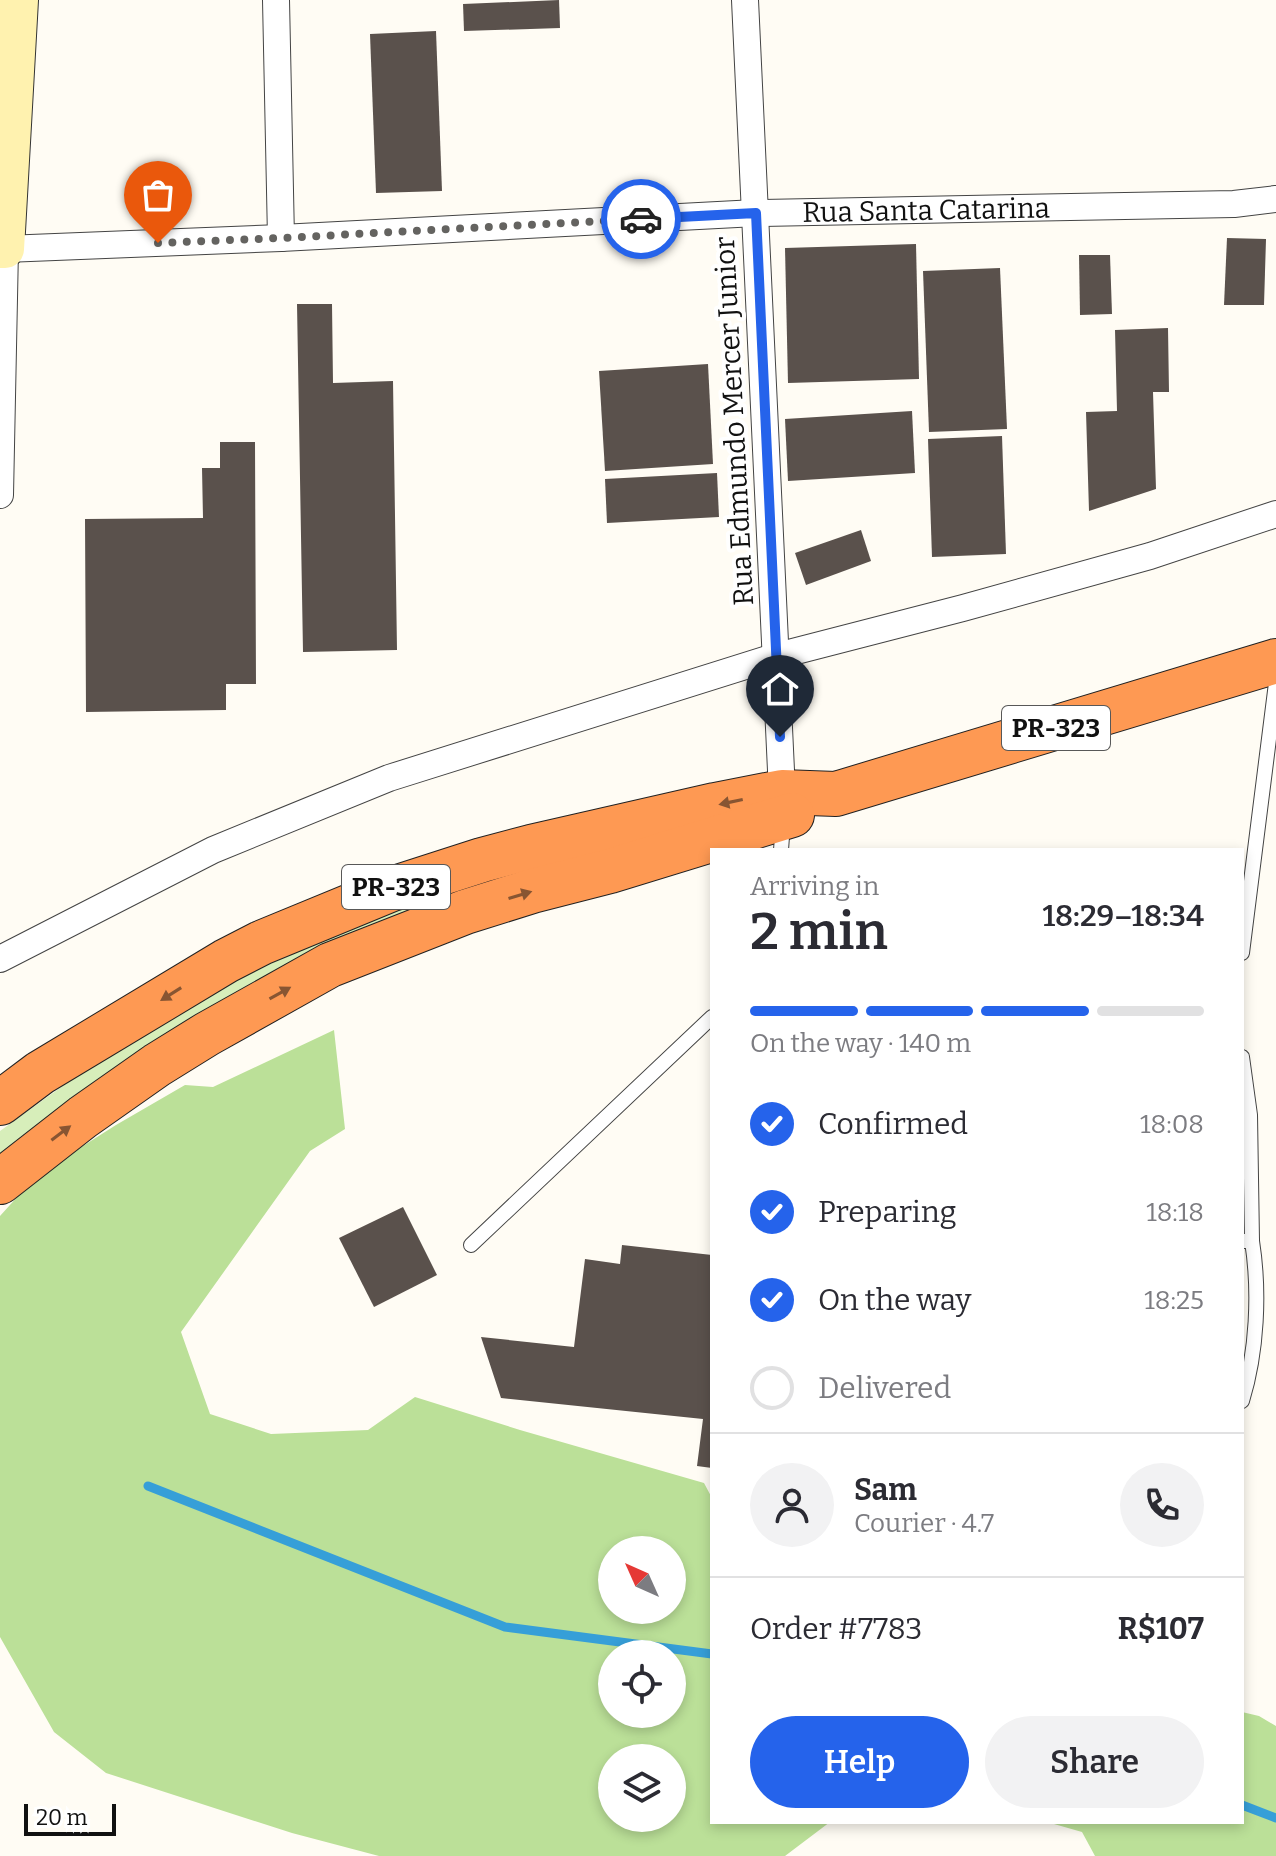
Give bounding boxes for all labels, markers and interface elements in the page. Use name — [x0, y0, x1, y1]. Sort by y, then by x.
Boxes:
pin — [124, 161, 192, 243]
icon: bag — [136, 173, 180, 217]
courier — [601, 179, 681, 259]
street label: Rua Santa Catarina — [802, 191, 1050, 229]
icon: car — [619, 197, 663, 241]
street label: Rua Edmundo Mercer Junior — [708, 236, 760, 606]
pin — [746, 655, 814, 737]
icon: home — [758, 667, 802, 711]
road number: PR-323 — [1002, 706, 1110, 750]
one-way arrow — [719, 796, 744, 809]
road number: PR-323 — [342, 865, 450, 909]
text: Arriving in — [750, 871, 879, 902]
one-way arrow — [508, 888, 532, 901]
text: 18:29–18:34 — [1042, 898, 1204, 934]
text: 2 min — [750, 900, 888, 963]
one-way arrow — [160, 986, 182, 1000]
one-way arrow — [269, 986, 291, 1000]
text: On the way · 140 m — [750, 1028, 971, 1059]
icon: check — [750, 1102, 794, 1146]
text: Confirmed — [818, 1106, 968, 1142]
text: 18:08 — [1140, 1109, 1204, 1140]
one-way arrow — [51, 1126, 71, 1142]
icon: check — [750, 1190, 794, 1234]
text: Preparing — [818, 1194, 956, 1230]
text: 18:18 — [1146, 1197, 1204, 1228]
icon: check — [750, 1278, 794, 1322]
text: On the way — [818, 1282, 971, 1318]
text: 18:25 — [1144, 1285, 1204, 1316]
text: Delivered — [818, 1370, 951, 1406]
button: person — [750, 1463, 834, 1547]
button: phone — [1120, 1463, 1204, 1547]
text: Sam — [854, 1472, 917, 1508]
text: Courier · 4.7 — [854, 1508, 994, 1539]
north arrow — [598, 1536, 686, 1624]
map controls — [598, 1536, 686, 1832]
text: Order #7783 — [750, 1611, 922, 1647]
text: R$107 — [1118, 1611, 1204, 1647]
button: locate — [598, 1640, 686, 1728]
button: Help — [750, 1716, 969, 1808]
button: Share — [985, 1716, 1204, 1808]
button: layers — [598, 1744, 686, 1832]
scale bar — [24, 1800, 116, 1836]
text: 20 m — [36, 1804, 87, 1831]

